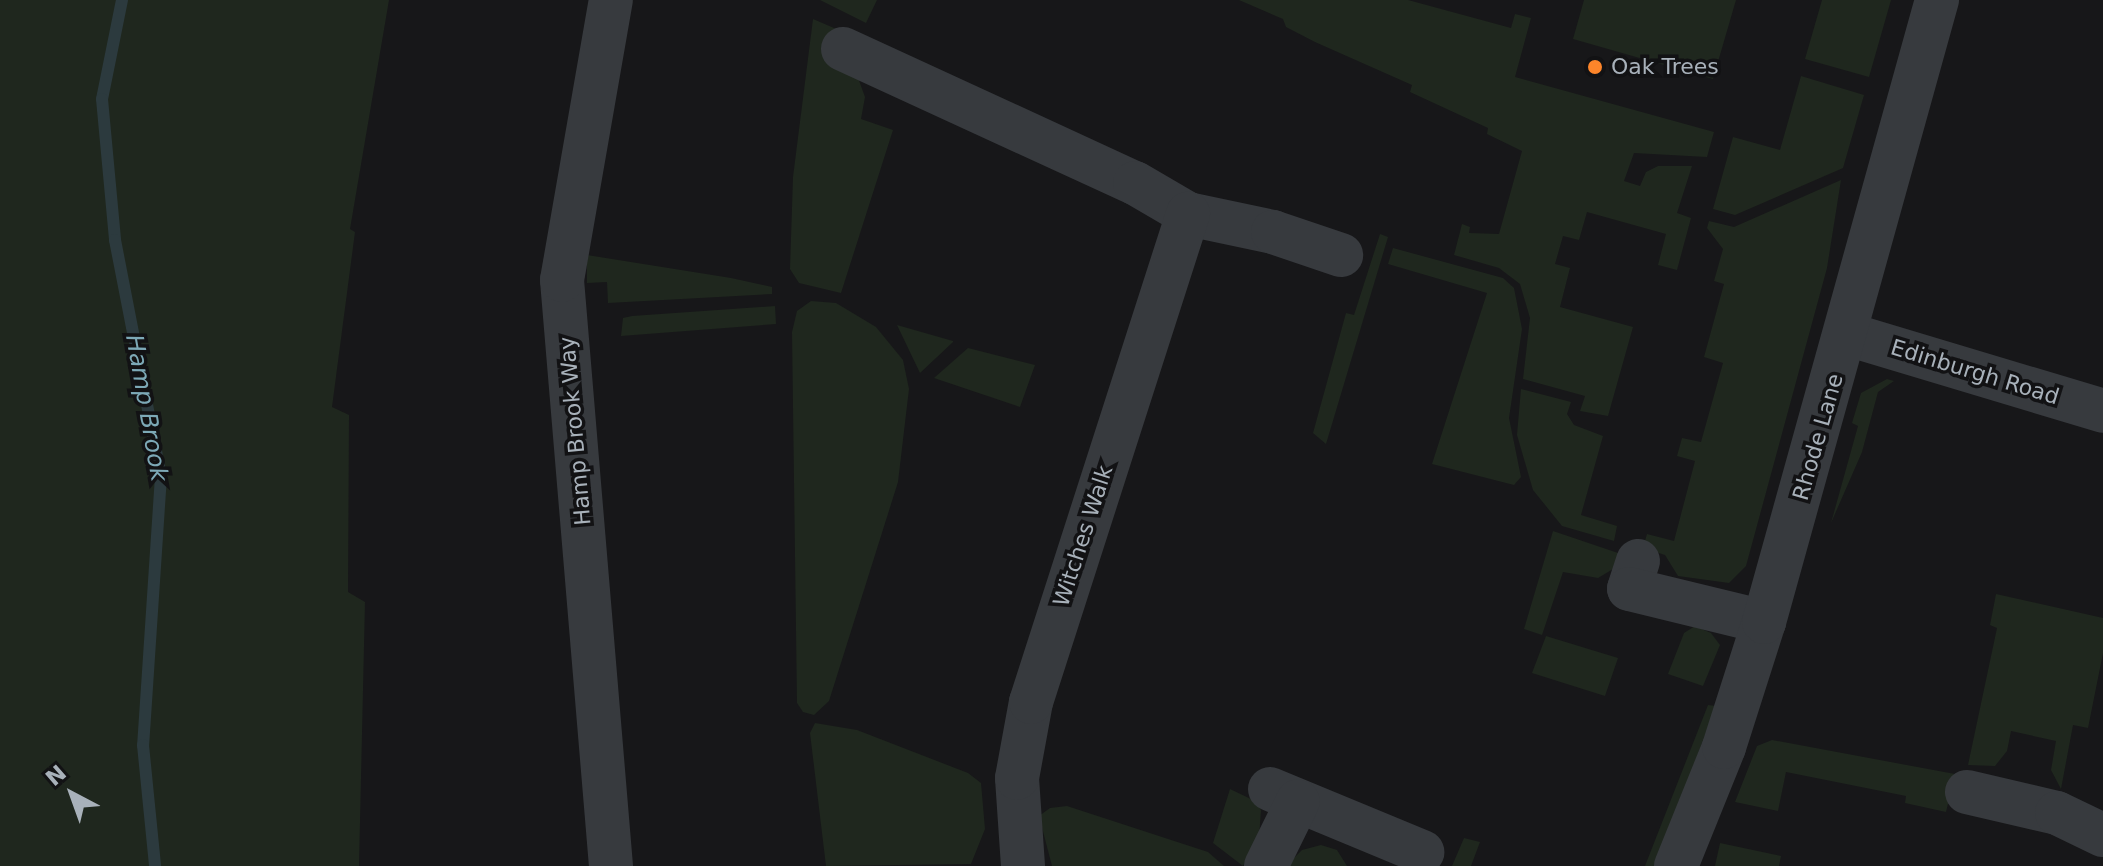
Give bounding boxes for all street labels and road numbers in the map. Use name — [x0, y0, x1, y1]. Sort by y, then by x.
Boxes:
street label: Edinburgh Road — [1888, 334, 2062, 410]
street label: Hamp Brook Way — [554, 335, 596, 527]
street label: Rhode Lane — [1787, 371, 1849, 503]
street label: Witches Walk — [1048, 462, 1118, 610]

